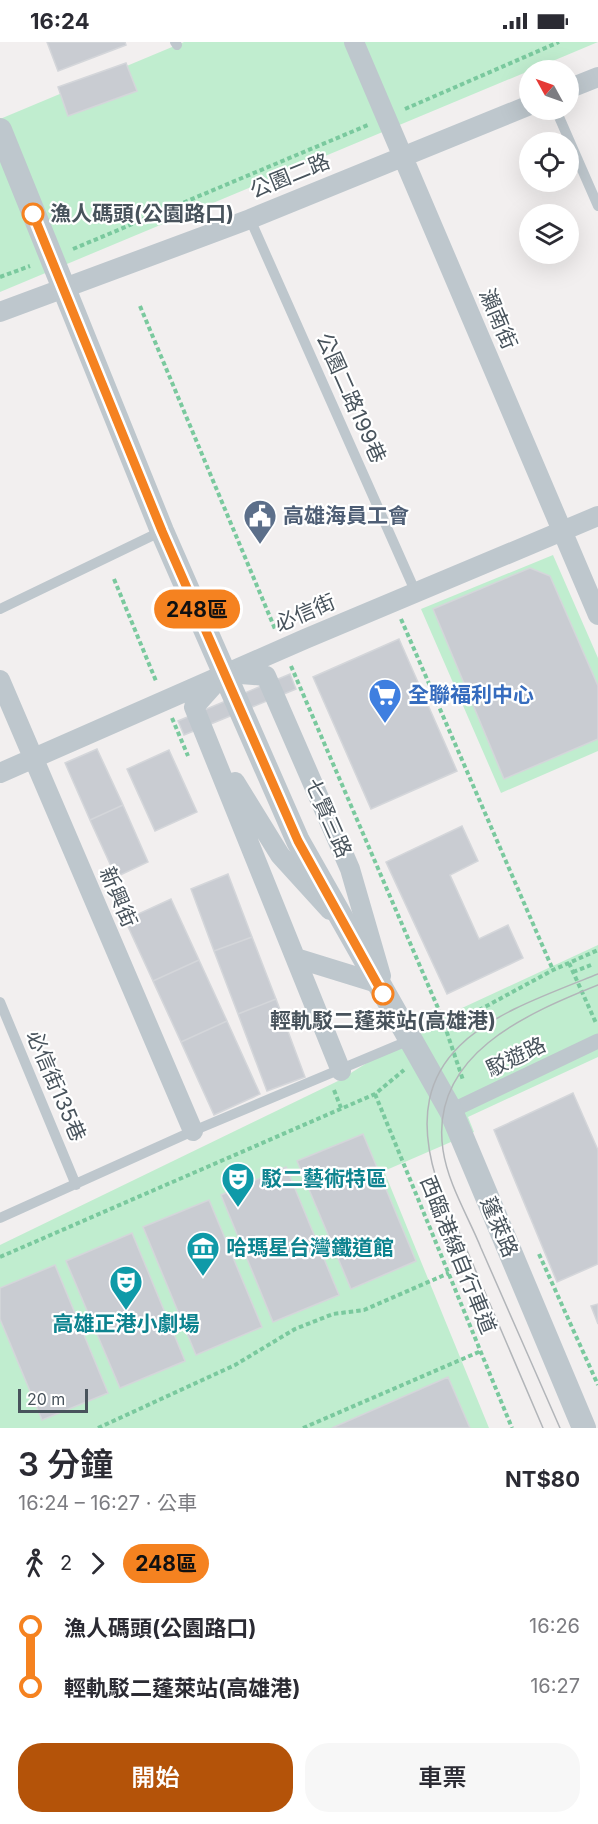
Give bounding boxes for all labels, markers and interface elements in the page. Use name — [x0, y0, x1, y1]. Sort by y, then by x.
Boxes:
text: 16:24 — [30, 8, 90, 34]
north arrow — [519, 60, 579, 120]
map controls — [519, 60, 579, 264]
button: locate — [519, 132, 579, 192]
street label: 公園二路 — [246, 148, 333, 203]
place label: 漁人碼頭(公園路口) — [50, 201, 234, 226]
marker: 漁人碼頭(公園路口) — [22, 203, 44, 225]
button: layers — [519, 204, 579, 264]
street label: 瀨南街 — [475, 285, 522, 353]
street label: 公園二路199巷 — [312, 329, 391, 467]
public building icon: 高雄海員工會 — [242, 498, 278, 545]
place label: 高雄海員工會 — [283, 503, 409, 528]
street label: 必信街 — [271, 589, 339, 636]
line badge: 248區 — [155, 590, 239, 628]
text: 248區 — [166, 597, 228, 622]
supermarket icon: 全聯福利中心 — [367, 677, 403, 724]
place label: 全聯福利中心 — [408, 682, 534, 707]
street label: 七賢三路 — [300, 774, 357, 861]
street label: 新興街 — [95, 863, 142, 931]
marker: 輕軌駁二蓬萊站(高雄港) — [372, 983, 394, 1005]
place label: 輕軌駁二蓬萊站(高雄港) — [270, 1008, 496, 1033]
street label: 必信街135巷 — [22, 1026, 91, 1145]
street label: 駁遊路 — [482, 1032, 550, 1082]
theatre icon: 駁二藝術特區 — [220, 1161, 256, 1208]
place label: 駁二藝術特區 — [261, 1166, 387, 1191]
street label: 西臨港線自行車道 — [415, 1172, 502, 1337]
street label: 蓬萊路 — [476, 1193, 523, 1261]
museum icon: 哈瑪星台灣鐵道館 — [185, 1230, 221, 1277]
place label: 哈瑪星台灣鐵道館 — [226, 1235, 394, 1260]
theatre icon: 高雄正港小劇場 — [108, 1264, 144, 1311]
place label: 高雄正港小劇場 — [53, 1311, 200, 1336]
scale bar — [18, 1386, 88, 1414]
text: 20 m — [27, 1389, 65, 1409]
text: 3 分鐘 — [18, 1444, 113, 1484]
text: NT$80 — [505, 1466, 580, 1492]
text: 16:24 – 16:27 · 公車 — [18, 1491, 197, 1515]
icon: walk — [18, 1547, 51, 1580]
icon: forward — [81, 1547, 114, 1580]
text: 2 — [60, 1551, 72, 1575]
text: 248區 — [135, 1551, 197, 1576]
text: 16:26 — [529, 1614, 580, 1638]
text: 漁人碼頭(公園路口) — [64, 1615, 257, 1641]
text: 16:27 — [530, 1674, 580, 1698]
text: 輕軌駁二蓬萊站(高雄港) — [64, 1675, 301, 1701]
button: 開始 — [18, 1743, 293, 1812]
button: 車票 — [305, 1743, 580, 1812]

